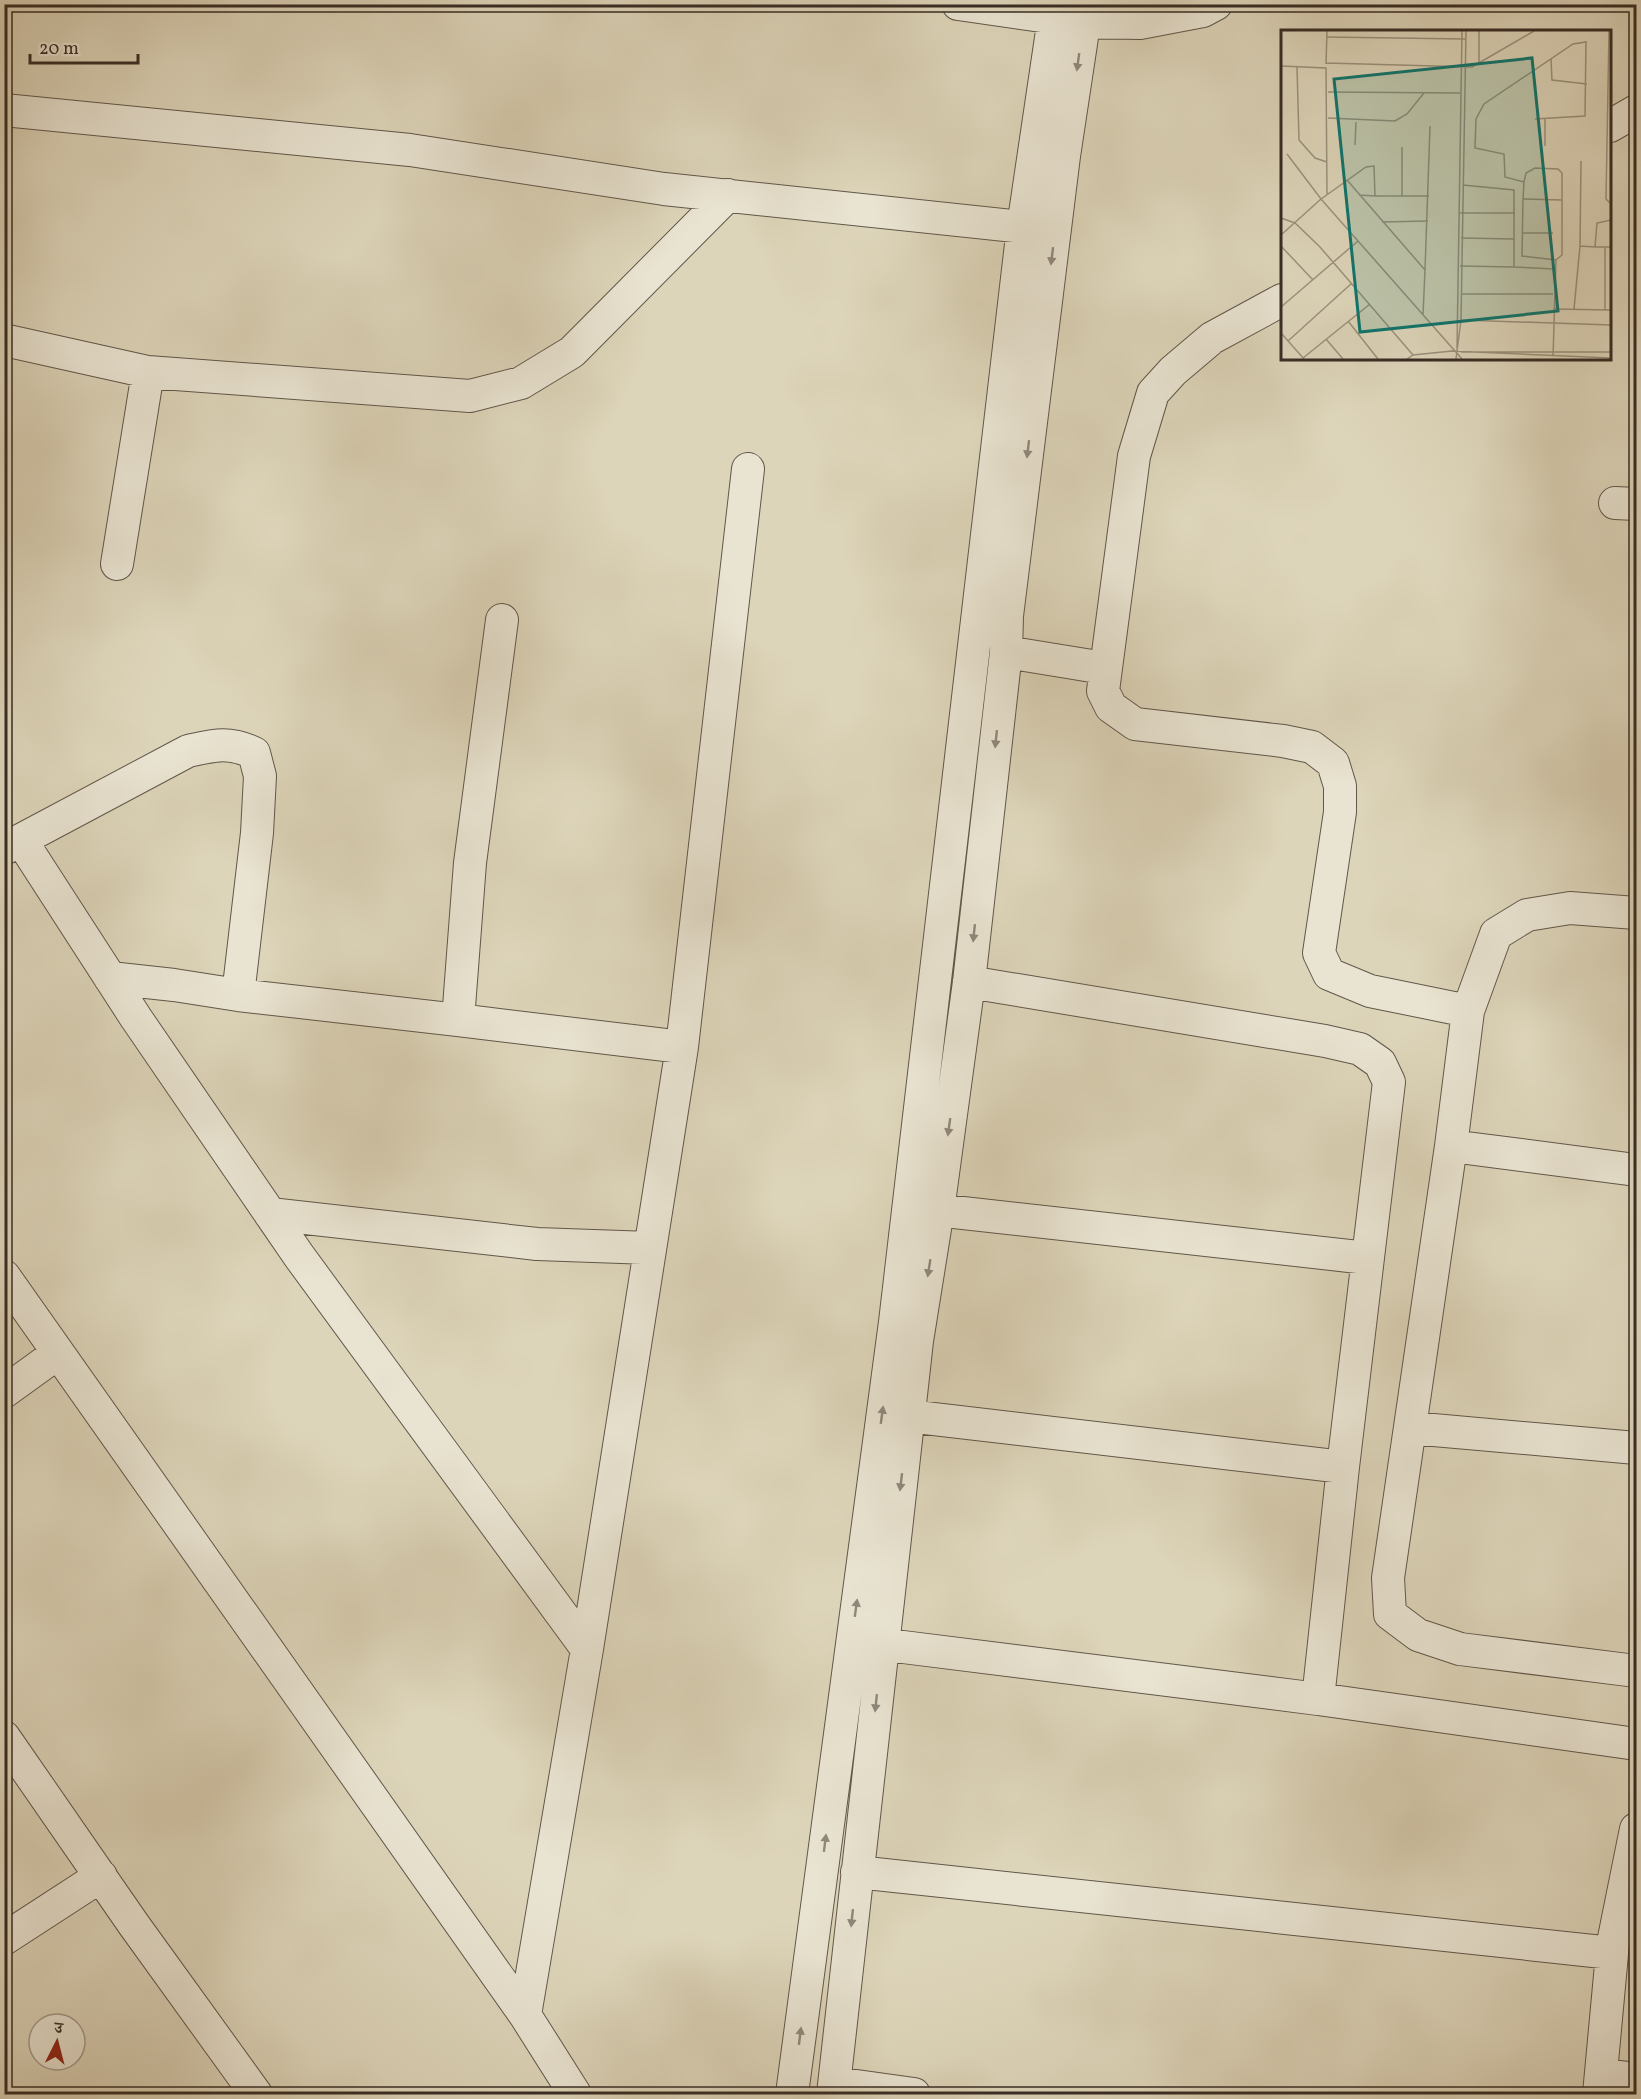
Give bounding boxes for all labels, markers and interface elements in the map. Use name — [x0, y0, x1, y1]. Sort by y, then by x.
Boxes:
scale bar — [30, 27, 138, 65]
inset map — [1281, 30, 1611, 360]
text: 20 m — [39, 37, 79, 62]
one-way arrow — [1074, 53, 1083, 72]
one-way arrow — [1047, 246, 1057, 265]
one-way arrow — [1023, 440, 1033, 459]
one-way arrow — [991, 730, 1000, 749]
one-way arrow — [969, 924, 979, 943]
one-way arrow — [945, 1117, 954, 1136]
one-way arrow — [924, 1259, 933, 1278]
one-way arrow — [878, 1405, 887, 1424]
one-way arrow — [896, 1473, 906, 1492]
one-way arrow — [851, 1599, 860, 1618]
one-way arrow — [871, 1694, 881, 1713]
one-way arrow — [820, 1834, 829, 1853]
one-way arrow — [848, 1909, 857, 1928]
north arrow — [27, 2012, 87, 2072]
text: उ — [52, 2018, 65, 2041]
one-way arrow — [795, 2027, 804, 2046]

